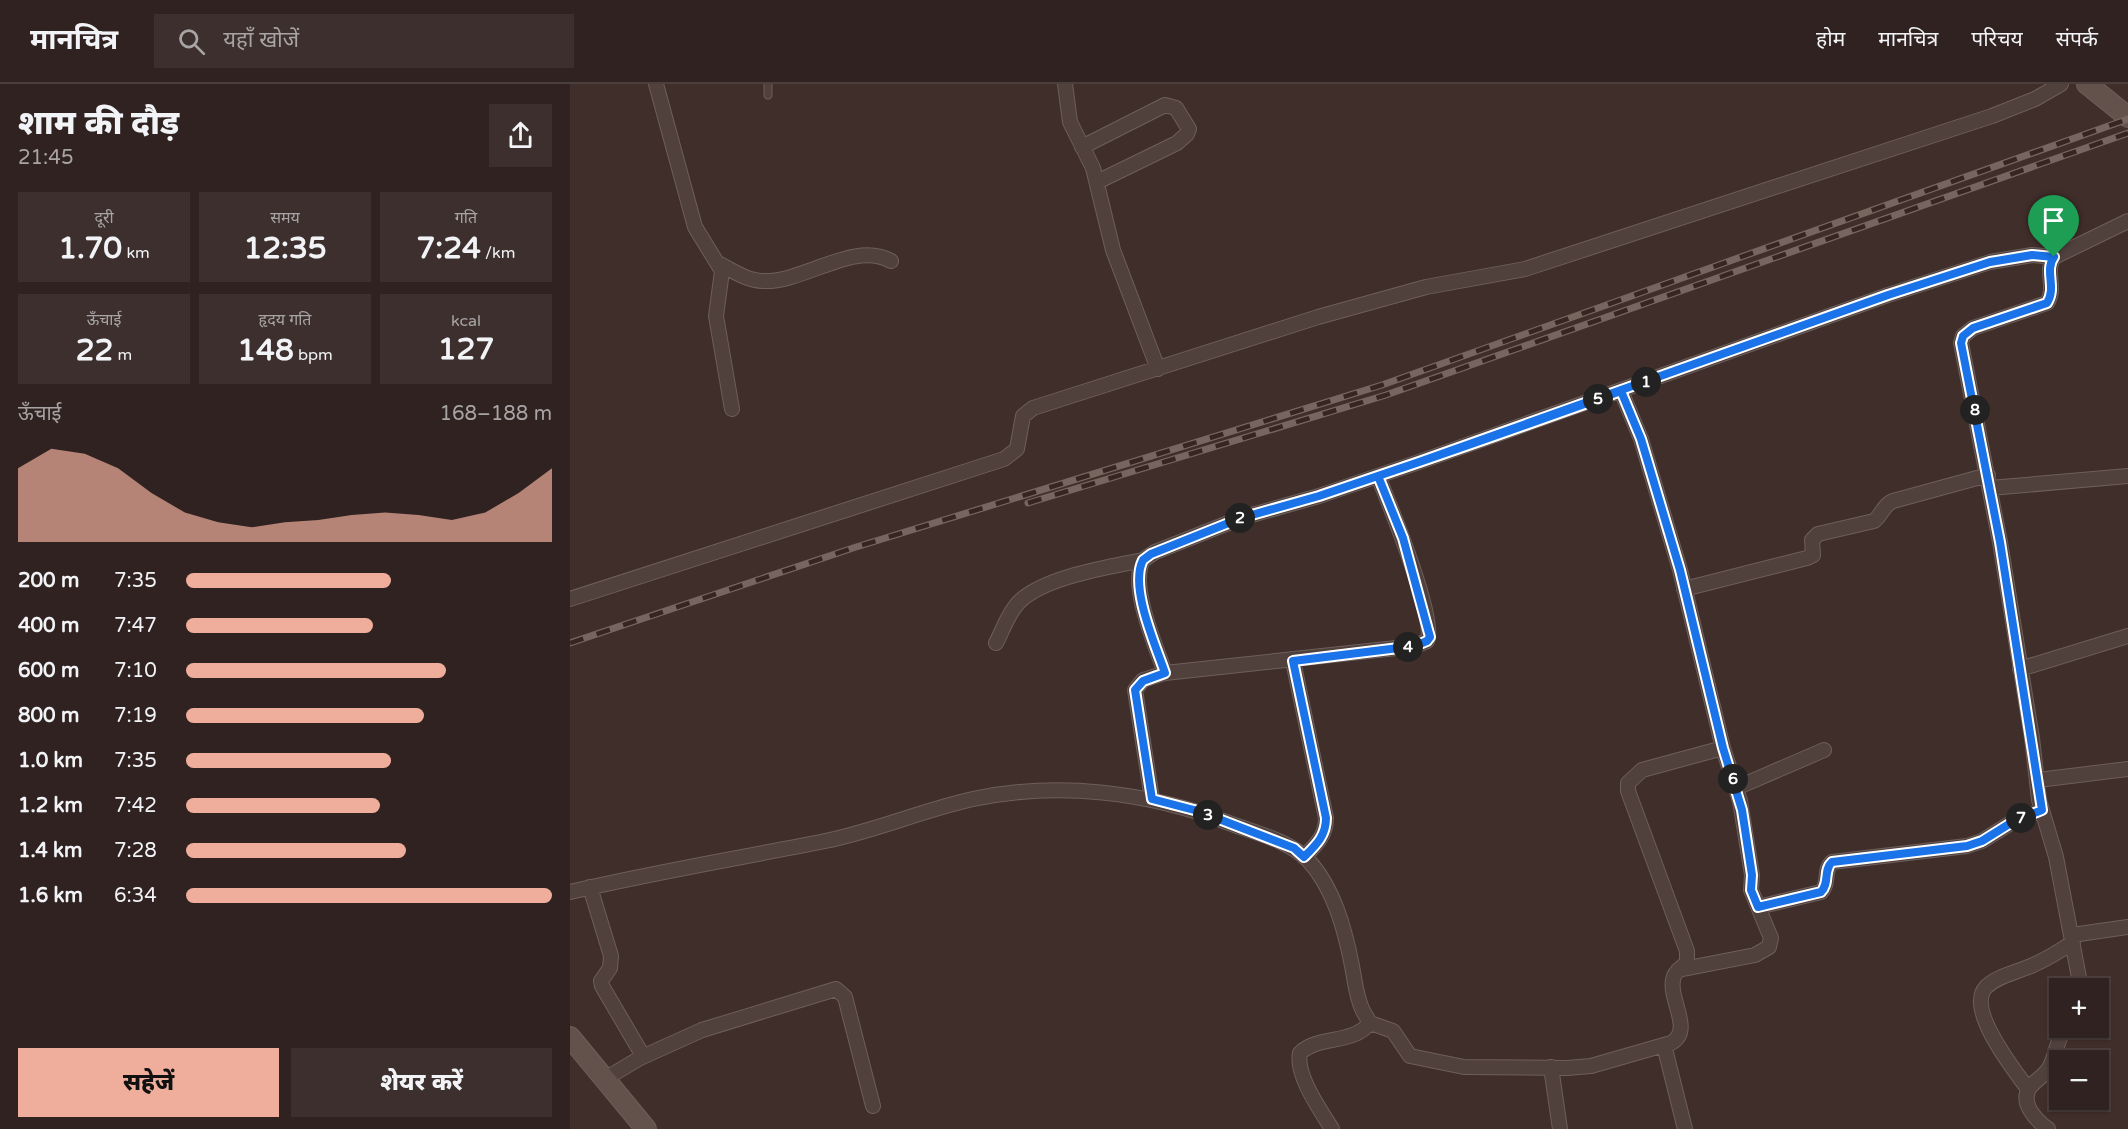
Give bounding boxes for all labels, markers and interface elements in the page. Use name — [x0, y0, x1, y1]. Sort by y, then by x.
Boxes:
search box — [154, 14, 574, 68]
text: मानचित्र — [30, 23, 118, 57]
icon: search — [175, 25, 208, 58]
text: यहाँ खोजें — [223, 27, 299, 53]
text: होम — [1816, 27, 1845, 52]
text: मानचित्र — [1878, 27, 1938, 52]
text: परिचय — [1971, 27, 2023, 52]
text: संपर्क — [2056, 27, 2098, 52]
text: शाम की दौड़ — [18, 104, 179, 143]
button: share — [489, 104, 552, 167]
text: 21:45 — [18, 146, 73, 170]
pin — [2028, 195, 2079, 257]
icon: arrive — [2037, 204, 2070, 237]
text: दूरी — [94, 208, 114, 228]
text: समय — [270, 208, 300, 228]
text: गति — [455, 208, 477, 228]
text: 1.70 — [58, 230, 122, 267]
text: 12:35 — [243, 230, 327, 267]
text: 7:24 — [417, 230, 481, 267]
text: km — [122, 243, 150, 263]
text: /km — [481, 243, 515, 263]
text: ऊँचाई — [87, 310, 121, 330]
text: हृदय गति — [258, 310, 312, 330]
text: kcal — [451, 311, 481, 331]
text: 127 — [438, 331, 494, 368]
text: 22 — [76, 332, 113, 369]
text: 148 — [237, 332, 294, 369]
text: m — [113, 345, 132, 365]
text: bpm — [294, 345, 333, 365]
pin: 1 — [1631, 367, 1661, 397]
text: 1 — [1641, 372, 1651, 392]
pin: 5 — [1583, 384, 1613, 414]
text: 5 — [1593, 389, 1603, 409]
pin: 8 — [1960, 395, 1990, 425]
text: 8 — [1970, 400, 1980, 420]
text: ऊँचाई — [18, 402, 61, 426]
text: 168–188 m — [439, 402, 552, 426]
pin: 2 — [1225, 503, 1255, 533]
text: 2 — [1235, 508, 1245, 528]
text: 200 m — [18, 569, 79, 593]
text: 7:35 — [114, 569, 157, 593]
text: 400 m — [18, 614, 79, 638]
text: 7:47 — [114, 614, 157, 638]
pin: 4 — [1393, 632, 1423, 662]
text: 4 — [1403, 637, 1413, 657]
text: 600 m — [18, 659, 79, 683]
text: 7:10 — [114, 659, 157, 683]
text: 800 m — [18, 704, 79, 728]
text: 7:19 — [114, 704, 157, 728]
text: 1.0 km — [18, 749, 83, 773]
text: 7:35 — [114, 749, 157, 773]
pin: 6 — [1718, 764, 1748, 794]
text: 6 — [1728, 769, 1738, 789]
text: 1.2 km — [18, 794, 83, 818]
text: 7:42 — [114, 794, 157, 818]
pin: 3 — [1193, 800, 1223, 830]
pin: 7 — [2006, 803, 2036, 833]
text: 3 — [1203, 805, 1213, 825]
text: 7 — [2016, 808, 2026, 828]
text: 1.4 km — [18, 839, 82, 863]
text: 7:28 — [114, 839, 157, 863]
text: 1.6 km — [18, 884, 83, 908]
text: 6:34 — [114, 884, 157, 908]
map controls — [2049, 978, 2109, 1110]
button: + — [2049, 978, 2109, 1038]
button: सहेजें — [18, 1048, 279, 1117]
button: शेयर करें — [291, 1048, 552, 1117]
button: − — [2049, 1050, 2109, 1110]

